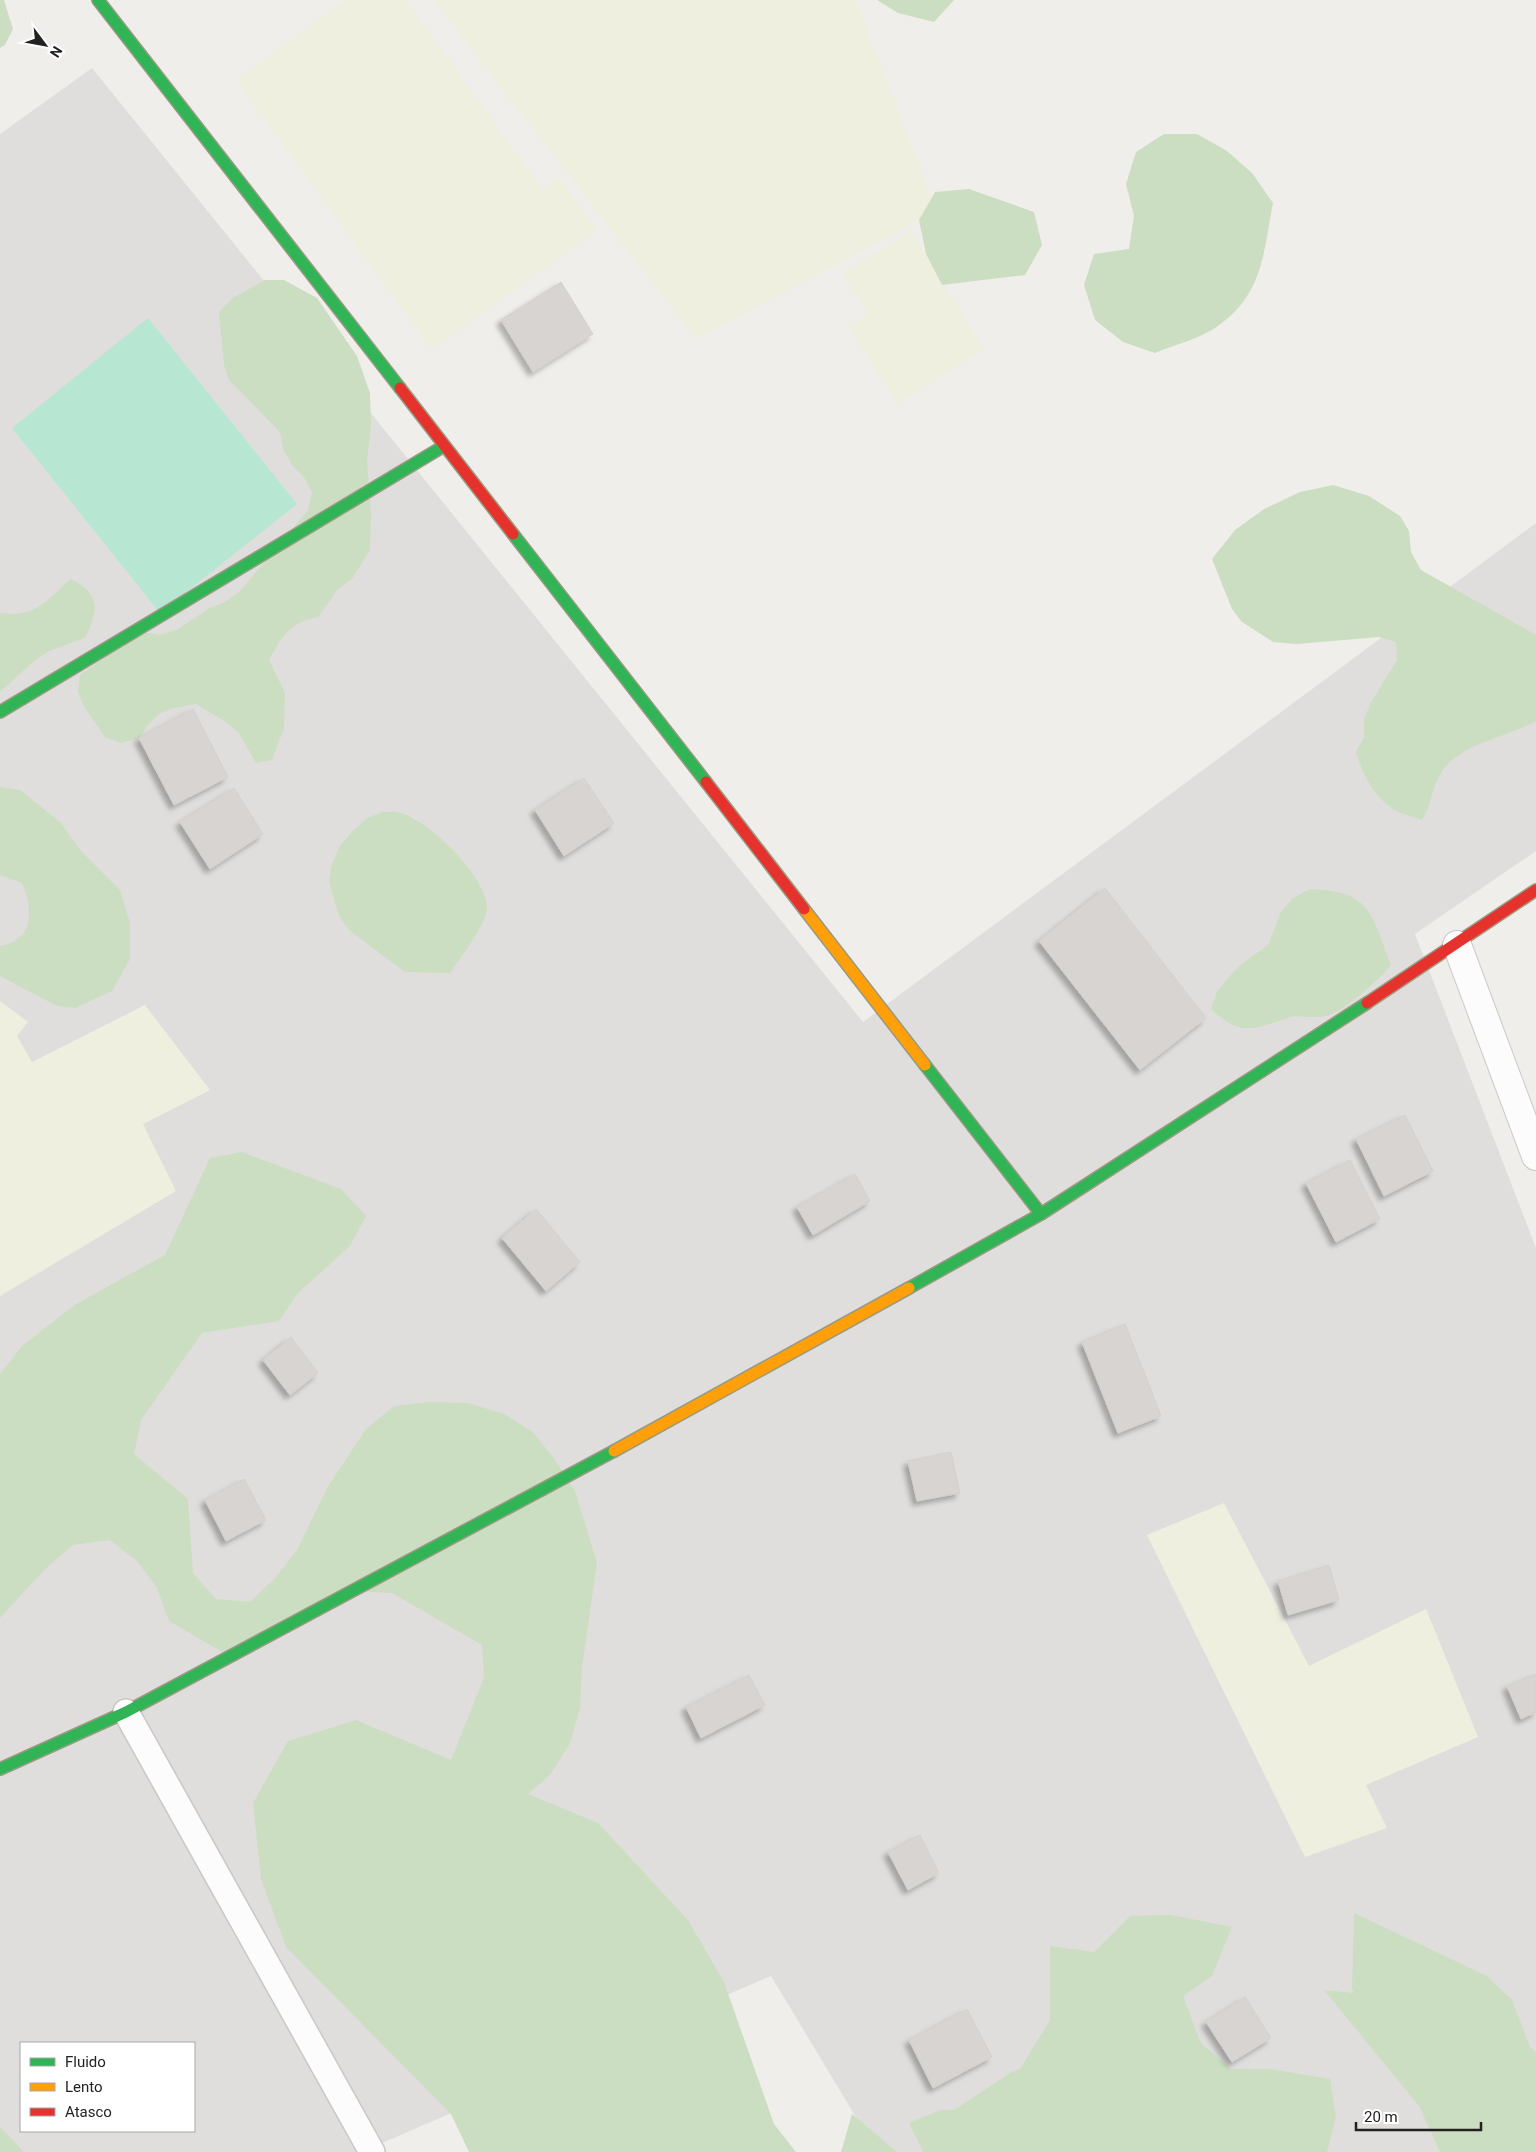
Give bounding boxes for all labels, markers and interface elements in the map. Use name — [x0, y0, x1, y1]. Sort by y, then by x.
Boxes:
north arrow — [20, 20, 70, 70]
text: N — [47, 43, 65, 60]
legend — [20, 2042, 195, 2132]
text: Fluido — [65, 2053, 106, 2071]
text: Lento — [65, 2078, 103, 2096]
scale bar — [1356, 2100, 1481, 2132]
text: Atasco — [65, 2103, 112, 2121]
text: 20 m — [1364, 2108, 1398, 2126]

